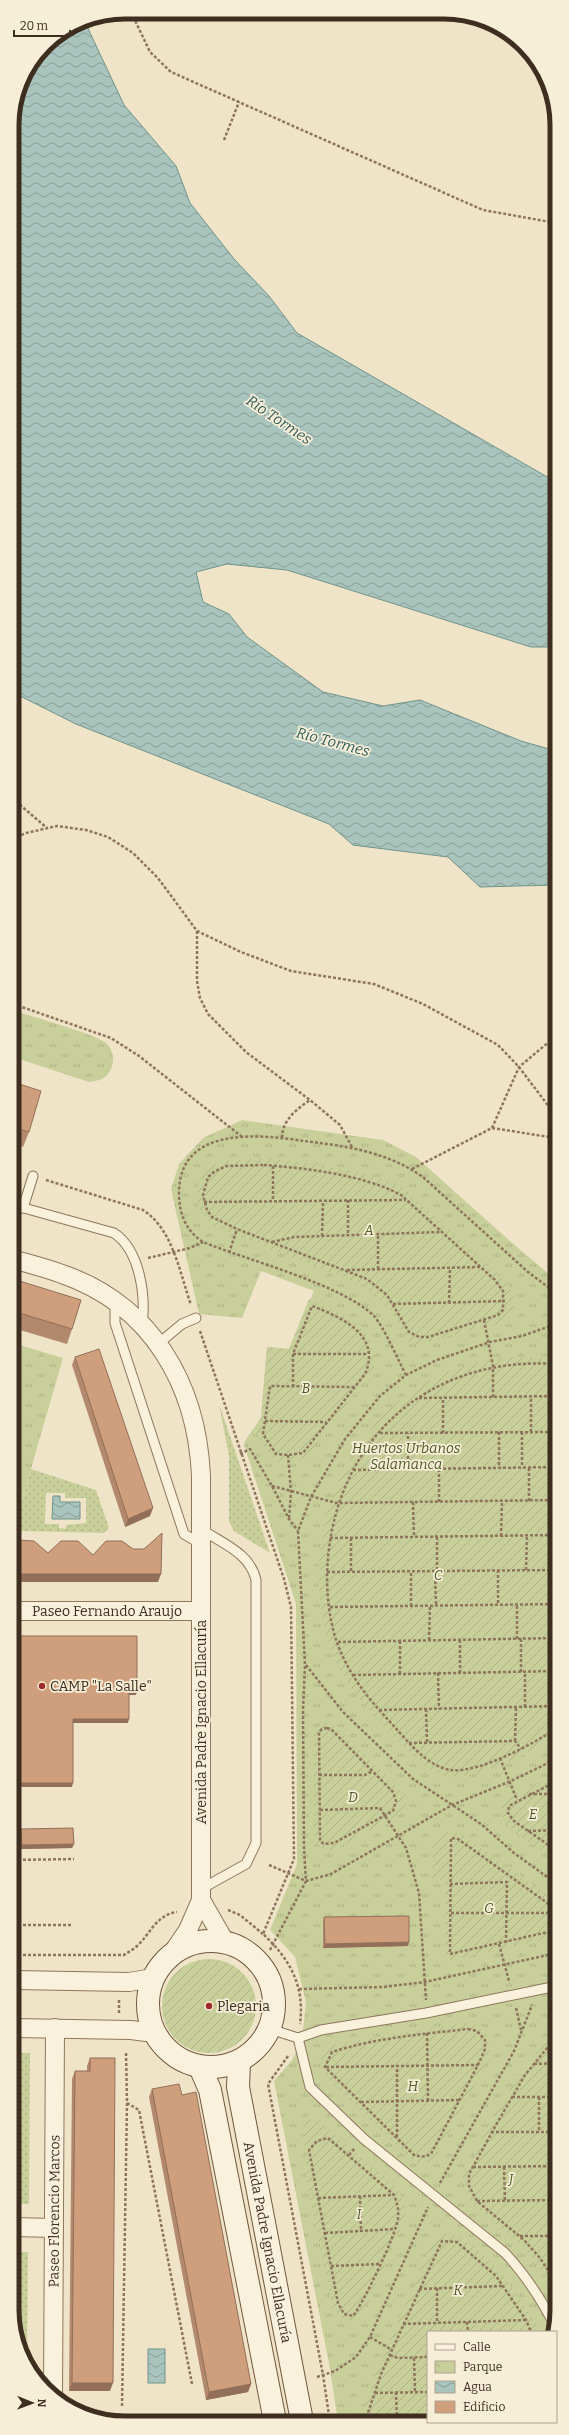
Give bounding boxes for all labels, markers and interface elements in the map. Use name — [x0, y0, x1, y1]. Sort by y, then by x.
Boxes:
scale bar — [14, 12, 70, 38]
text: 20 m — [20, 19, 49, 33]
water label: Río Tormes — [243, 391, 315, 449]
water label: Río Tormes — [294, 724, 372, 760]
park label: A — [363, 1222, 374, 1239]
park label: B — [302, 1380, 311, 1397]
park label: Huertos Urbanos Salamanca — [352, 1440, 461, 1473]
park label: C — [434, 1567, 443, 1584]
street label: Paseo Fernando Araujo — [32, 1603, 182, 1620]
street label: Avenida Padre Ignacio Ellacuría — [193, 1620, 210, 1824]
place label: CAMP "La Salle" — [50, 1678, 152, 1695]
marker: CAMP "La Salle" — [37, 1681, 47, 1691]
park label: D — [348, 1789, 358, 1806]
park label: E — [529, 1806, 538, 1823]
park label: G — [484, 1900, 494, 1917]
place label: Plegaria — [217, 1998, 270, 2015]
marker: Plegaria — [204, 2001, 214, 2011]
park label: H — [408, 2078, 420, 2095]
street label: Paseo Florencio Marcos — [45, 2135, 63, 2287]
street label: Avenida Padre Ignacio Ellacuría — [240, 2140, 295, 2345]
park label: J — [507, 2171, 515, 2188]
park label: I — [357, 2206, 363, 2223]
park label: K — [453, 2282, 463, 2299]
legend — [427, 2331, 557, 2423]
text: Calle — [463, 2340, 491, 2354]
text: Parque — [463, 2360, 502, 2374]
text: Agua — [463, 2380, 492, 2394]
north arrow — [12, 2383, 52, 2423]
text: N — [35, 2399, 48, 2408]
text: Edificio — [463, 2400, 505, 2414]

